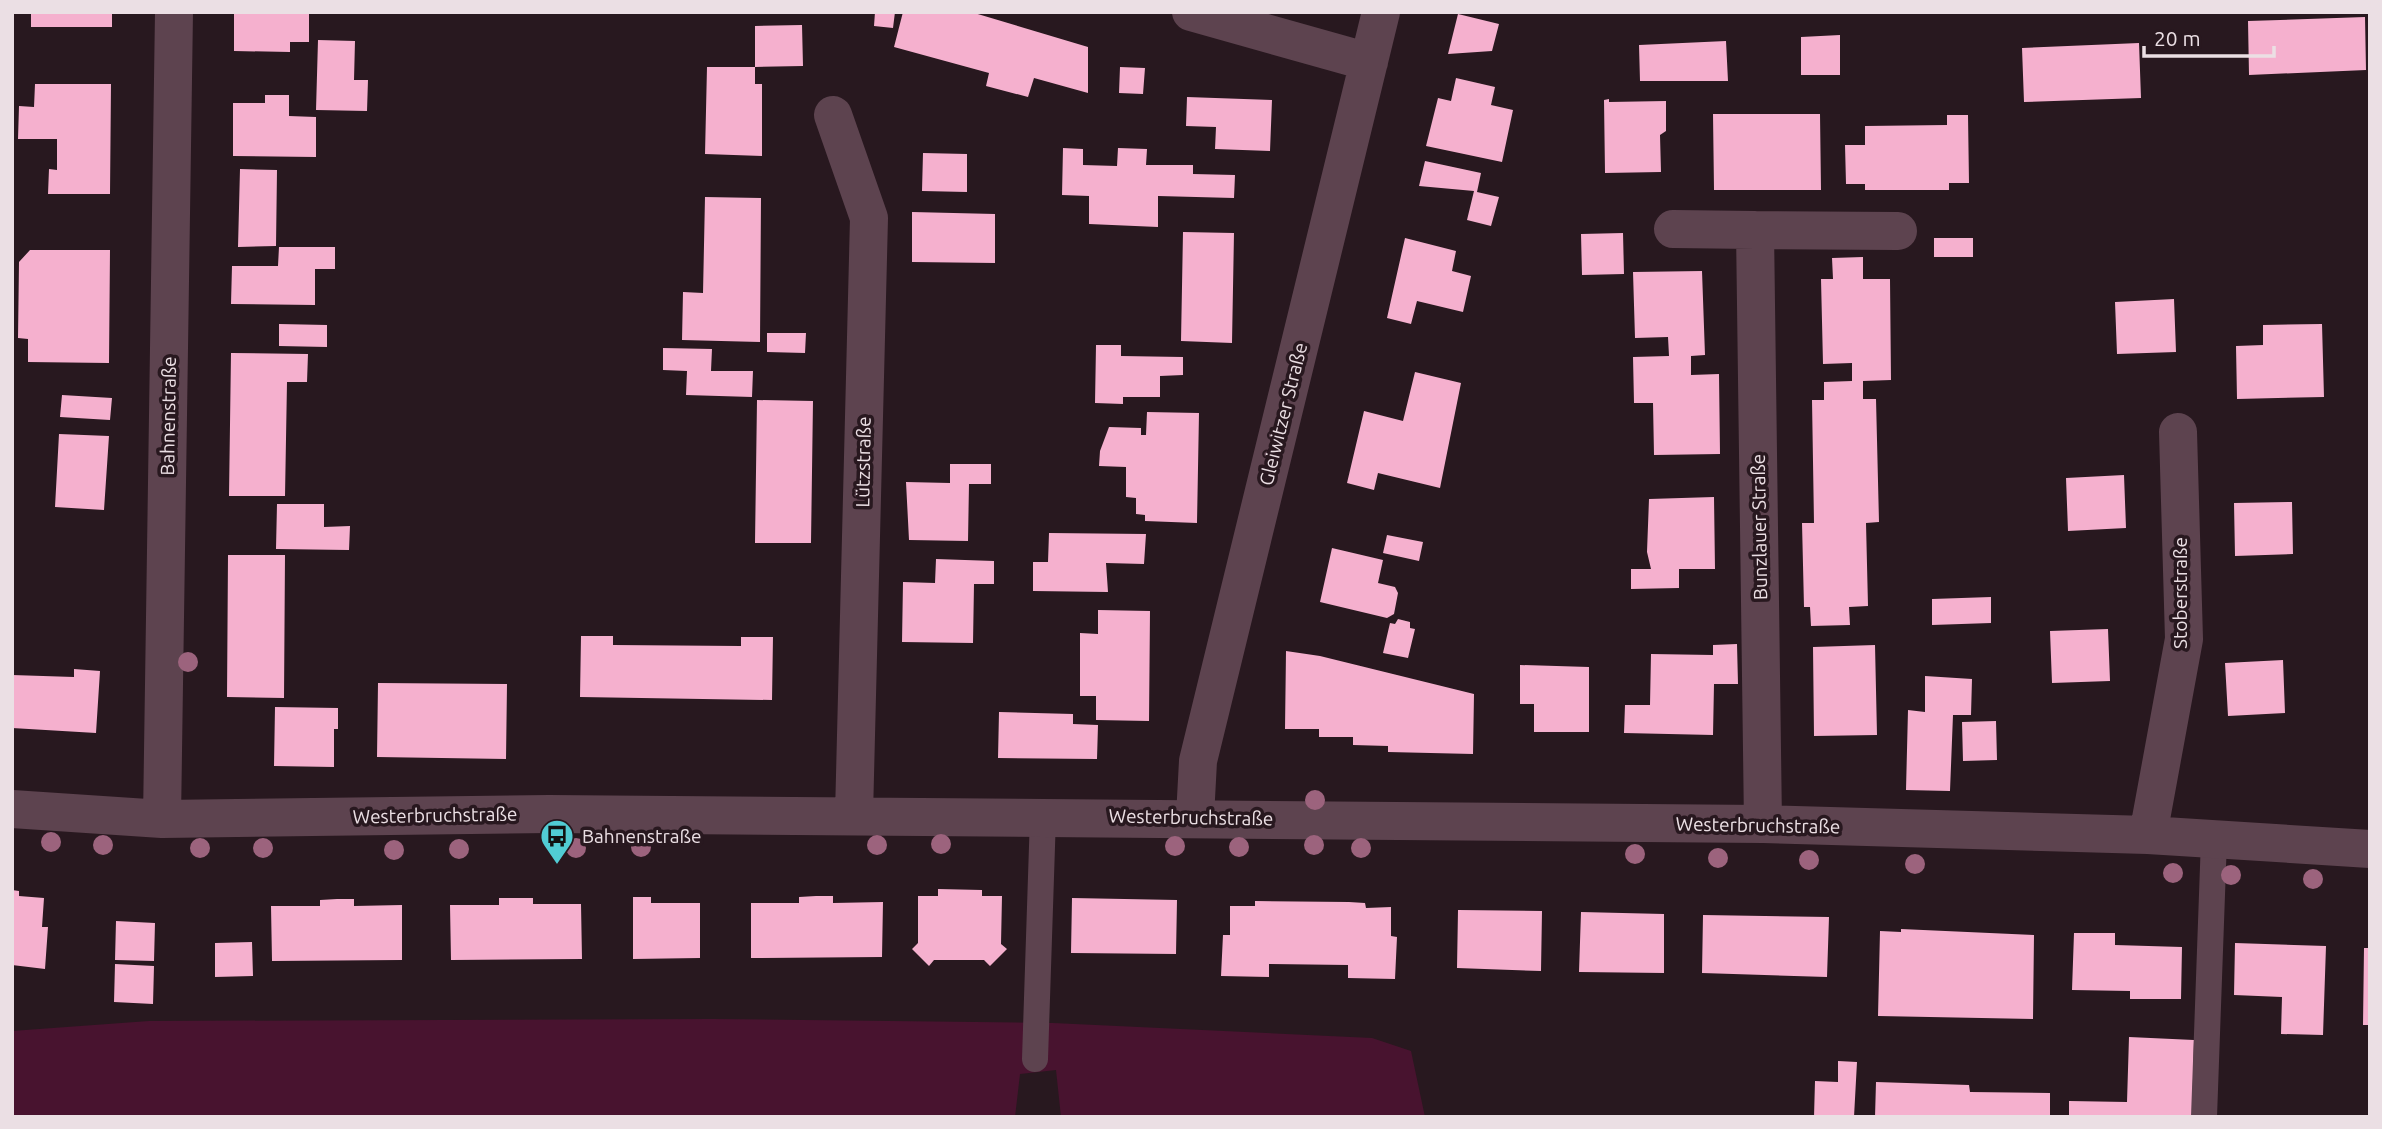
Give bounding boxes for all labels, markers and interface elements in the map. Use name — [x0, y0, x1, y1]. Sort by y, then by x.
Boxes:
scale bar — [2144, 14, 2274, 58]
text: 20 m — [2154, 26, 2201, 50]
street label: Gleiwitzer Straße — [1255, 340, 1311, 488]
street label: Bahnenstraße — [156, 356, 180, 476]
street label: Lützstraße — [851, 416, 875, 508]
street label: Bunzlauer Straße — [1747, 454, 1771, 600]
street label: Stoberstraße — [2169, 537, 2191, 649]
street label: Westerbruchstraße — [353, 803, 517, 827]
street label: Westerbruchstraße — [1109, 805, 1273, 829]
street label: Westerbruchstraße — [1676, 813, 1840, 837]
bus stop icon: Bahnenstraße — [538, 817, 576, 866]
place label: Bahnenstraße — [582, 825, 701, 847]

